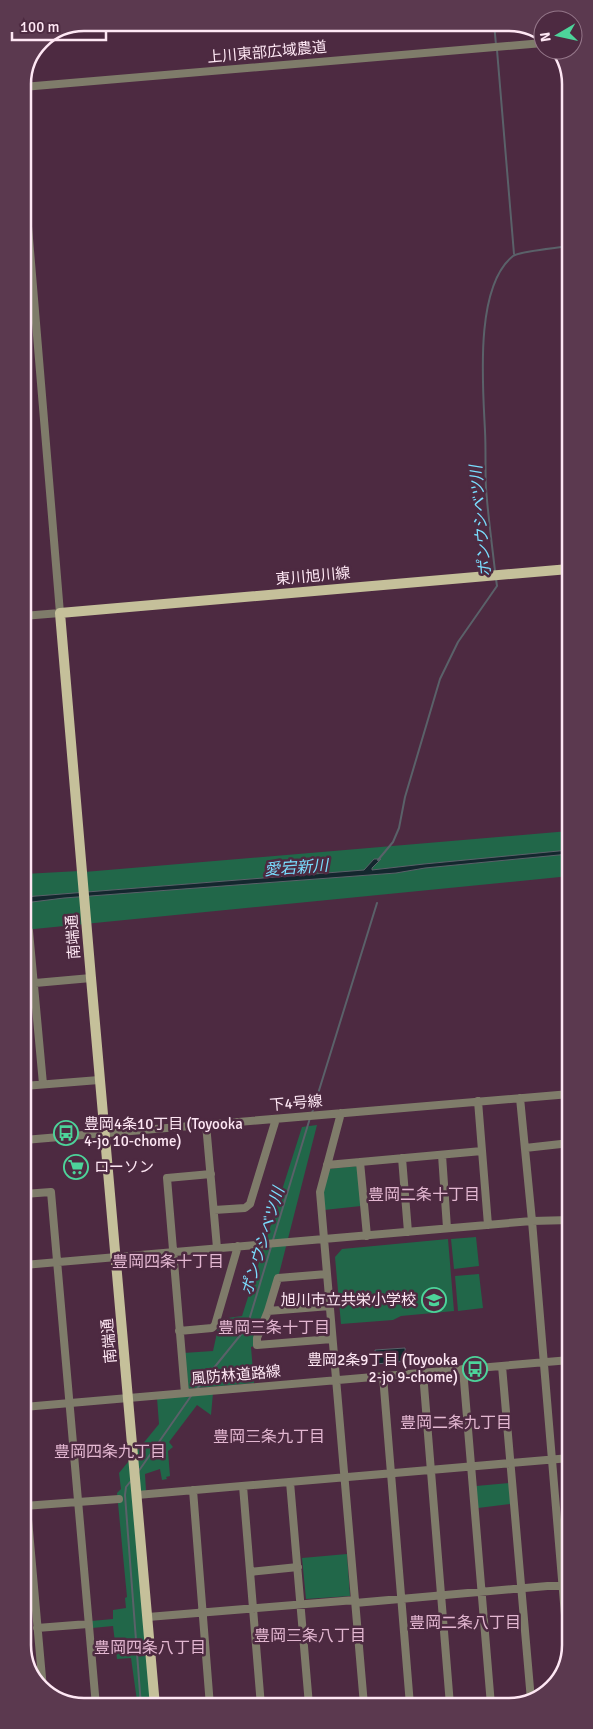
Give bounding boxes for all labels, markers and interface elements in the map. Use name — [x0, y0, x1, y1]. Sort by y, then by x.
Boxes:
scale bar — [12, 10, 106, 42]
north arrow — [533, 10, 583, 60]
text: 100 m — [20, 18, 60, 36]
text: N — [536, 31, 555, 43]
street label: 上川東部広域農道 — [206, 38, 328, 66]
water label: ポンウシベツ川 — [466, 462, 496, 578]
street label: 東川旭川線 — [275, 564, 351, 588]
water label: 愛宕新川 — [263, 856, 331, 880]
street label: 南端通 — [62, 914, 84, 960]
street label: 下4号線 — [269, 1092, 323, 1114]
place label: 豊岡4条10丁目 (Toyooka 4-jo 10-chome) — [84, 1115, 243, 1150]
bus stop icon: 豊岡4条10丁目 (Toyooka 4-jo 10-chome) — [53, 1120, 79, 1146]
supermarket icon: ローソン — [63, 1154, 89, 1180]
place label: ローソン — [94, 1158, 154, 1176]
water label: ポンウシベツ川 — [237, 1183, 289, 1298]
district label: 豊岡二条十丁目 — [368, 1185, 480, 1205]
district label: 豊岡四条十丁目 — [112, 1252, 224, 1272]
school or university icon: 旭川市立共栄小学校 — [421, 1287, 447, 1313]
place label: 旭川市立共栄小学校 — [281, 1291, 416, 1309]
street label: 南端通 — [98, 1318, 120, 1364]
district label: 豊岡三条十丁目 — [218, 1318, 330, 1338]
place label: 豊岡2条9丁目 (Toyooka 2-jo 9-chome) — [307, 1351, 458, 1386]
bus stop icon: 豊岡2条9丁目 (Toyooka 2-jo 9-chome) — [462, 1356, 488, 1382]
street label: 風防林道路線 — [190, 1362, 282, 1388]
district label: 豊岡二条九丁目 — [400, 1413, 512, 1433]
district label: 豊岡三条九丁目 — [213, 1427, 325, 1447]
district label: 豊岡四条九丁目 — [54, 1442, 166, 1462]
district label: 豊岡二条八丁目 — [409, 1613, 521, 1633]
district label: 豊岡三条八丁目 — [254, 1626, 366, 1646]
district label: 豊岡四条八丁目 — [94, 1638, 206, 1658]

